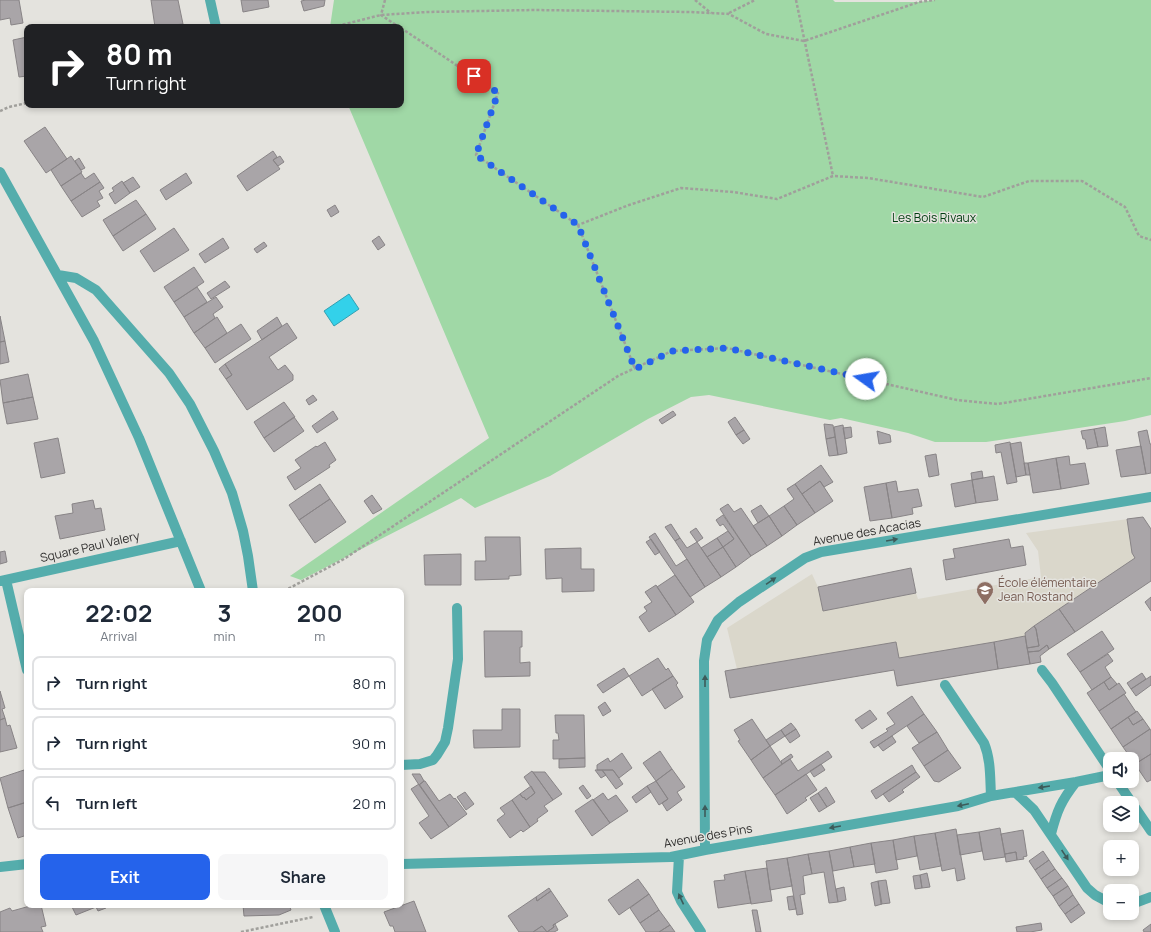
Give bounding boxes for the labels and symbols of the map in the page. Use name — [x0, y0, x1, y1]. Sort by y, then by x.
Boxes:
pin — [457, 59, 491, 93]
park label: Les Bois Rivaux — [892, 209, 977, 226]
position arrow — [845, 358, 887, 400]
street label: Avenue des Acacias — [812, 514, 922, 549]
street label: Square Paul Valery — [38, 527, 142, 566]
one-way arrow — [886, 537, 898, 543]
place label: École élémentaire Jean Rostand — [998, 574, 1097, 605]
one-way arrow — [765, 577, 777, 584]
school or university icon: École élémentaire Jean Rostand — [975, 580, 995, 605]
one-way arrow — [701, 675, 708, 687]
one-way arrow — [1038, 785, 1050, 791]
one-way arrow — [957, 802, 969, 808]
one-way arrow — [702, 804, 708, 817]
street label: Avenue des Pins — [662, 819, 754, 852]
one-way arrow — [829, 824, 841, 830]
one-way arrow — [1061, 850, 1069, 860]
one-way arrow — [678, 893, 684, 905]

